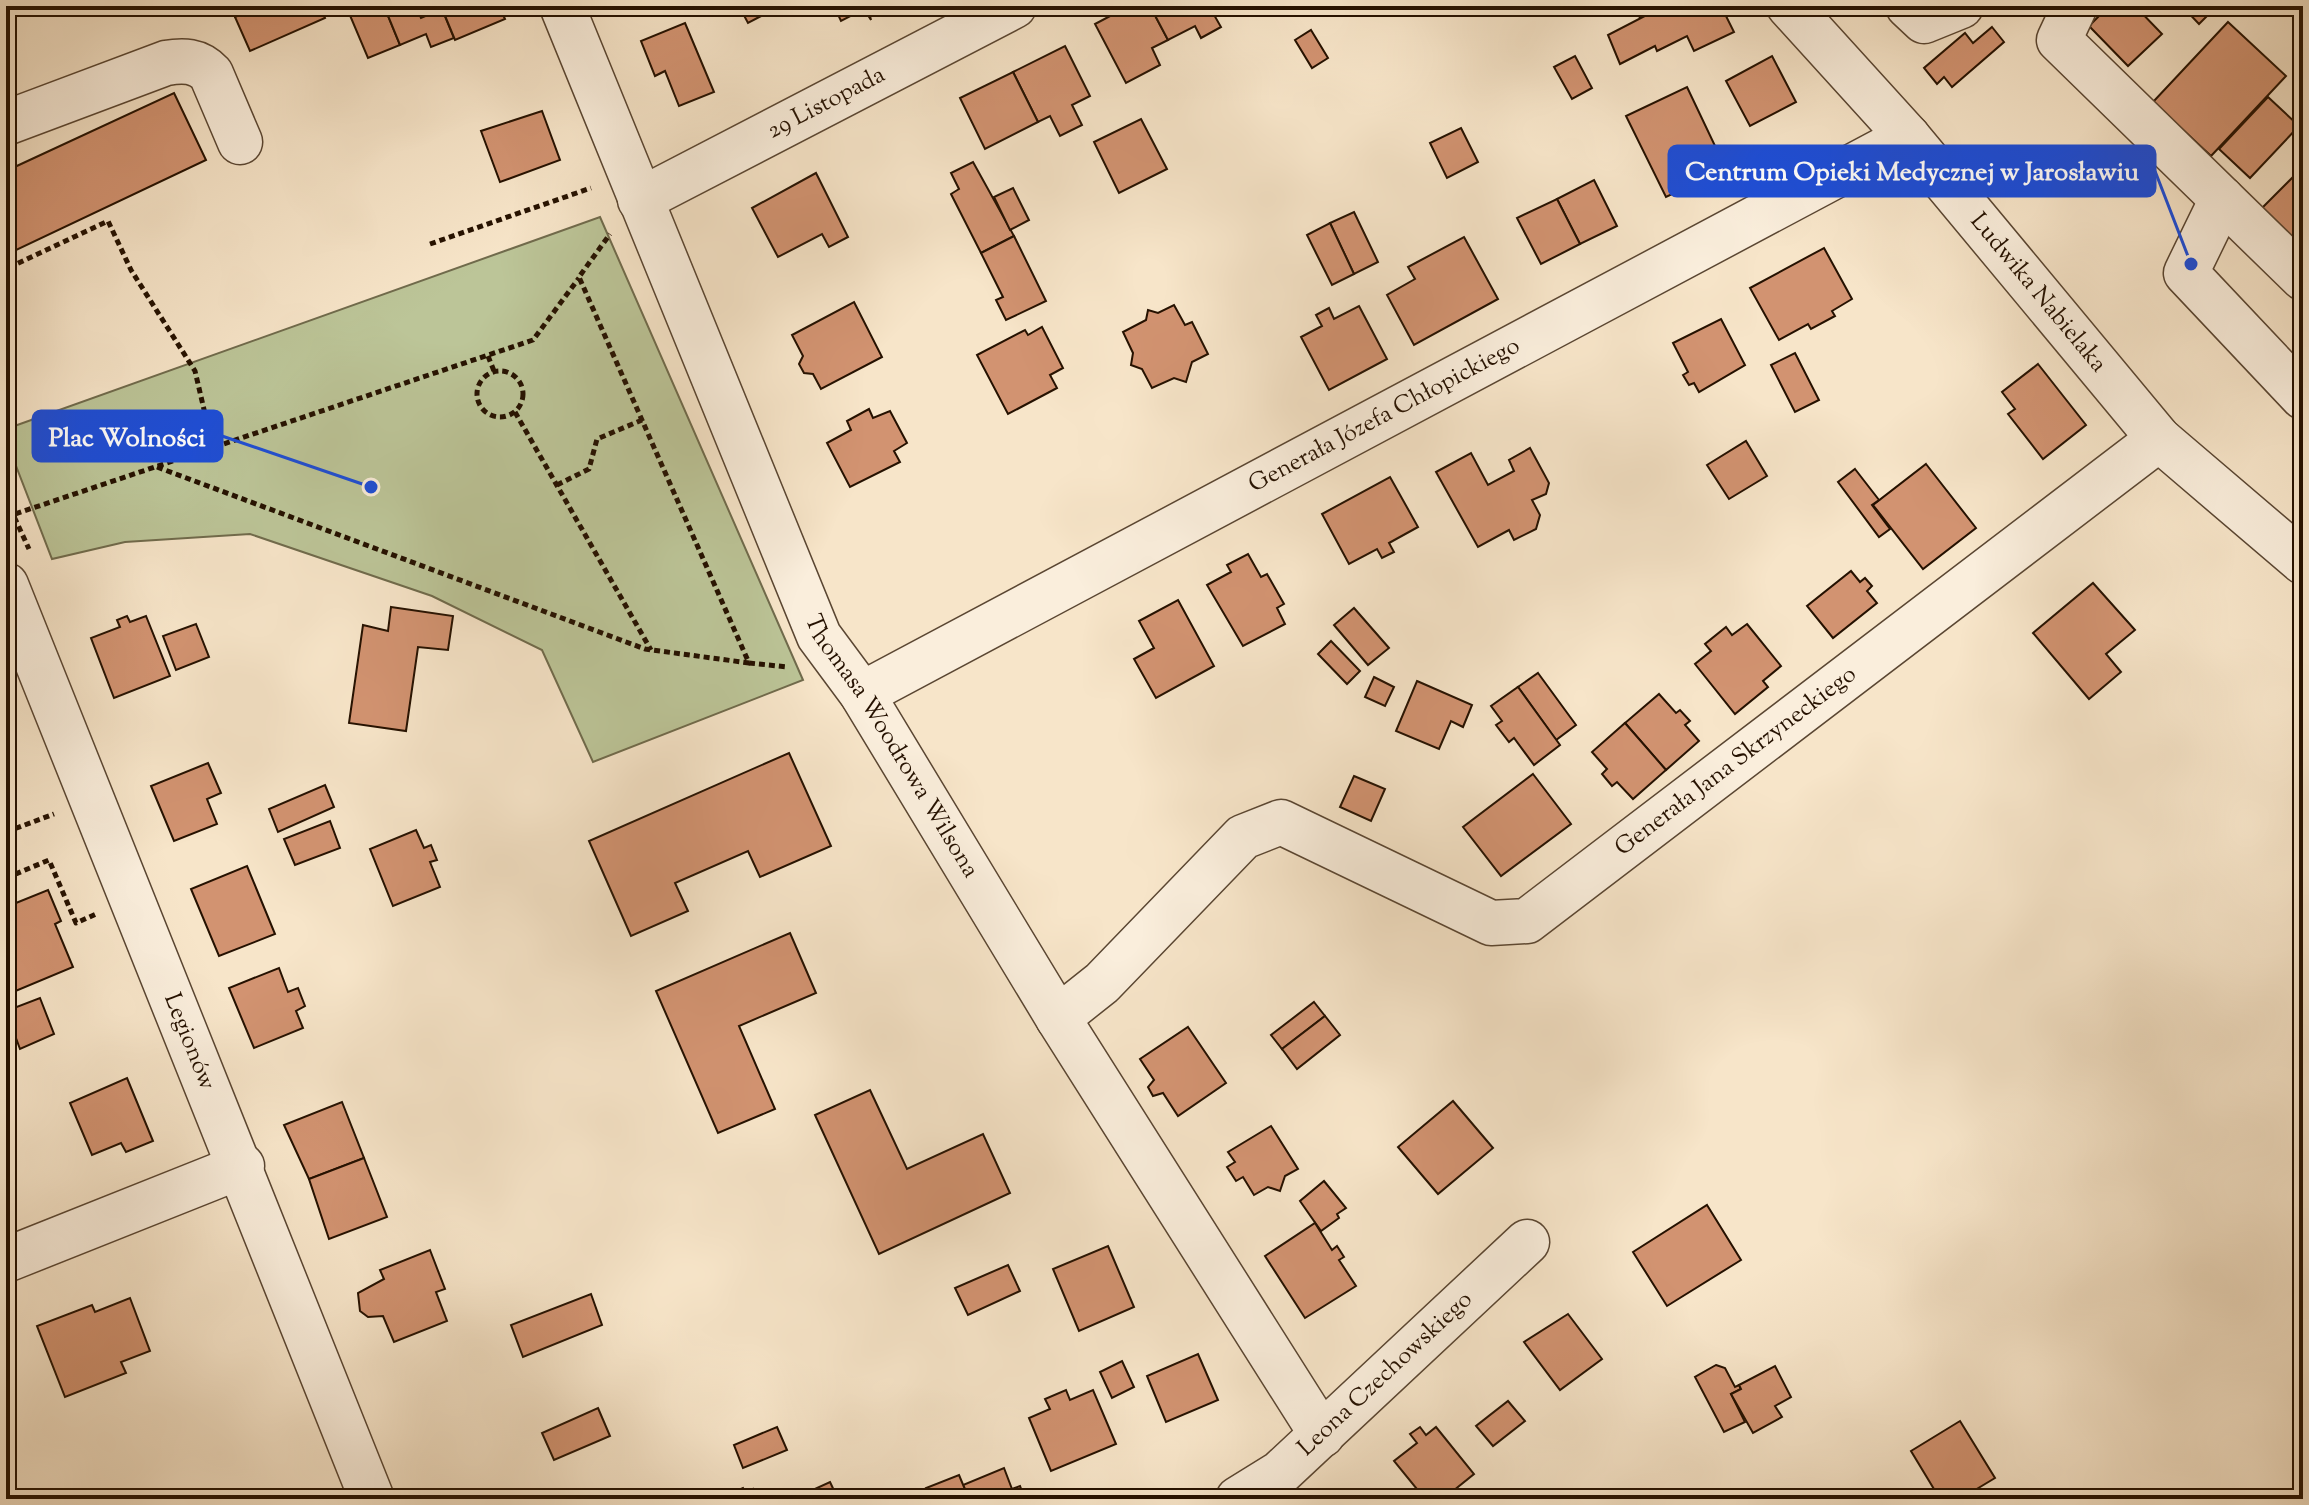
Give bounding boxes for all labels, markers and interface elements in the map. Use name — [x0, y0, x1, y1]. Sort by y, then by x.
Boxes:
street label: 29 Listopada — [762, 59, 891, 148]
callout: Centrum Opieki Medycznej w Jarosławiu — [1669, 146, 2155, 196]
text: Centrum Opieki Medycznej w Jarosławiu — [1685, 155, 2139, 192]
street label: Ludwika Nabielaka — [1961, 206, 2114, 380]
street label: Generała Józefa Chłopickiego — [1243, 330, 1526, 502]
callout: Plac Wolności — [33, 411, 222, 461]
text: Plac Wolności — [48, 421, 206, 458]
street label: Thomasa Woodrowa Wilsona — [795, 609, 987, 885]
street label: Generała Jana Skrzyneckiego — [1608, 658, 1864, 865]
street label: Legionów — [154, 988, 224, 1095]
street label: Leona Czechowskiego — [1291, 1284, 1481, 1465]

